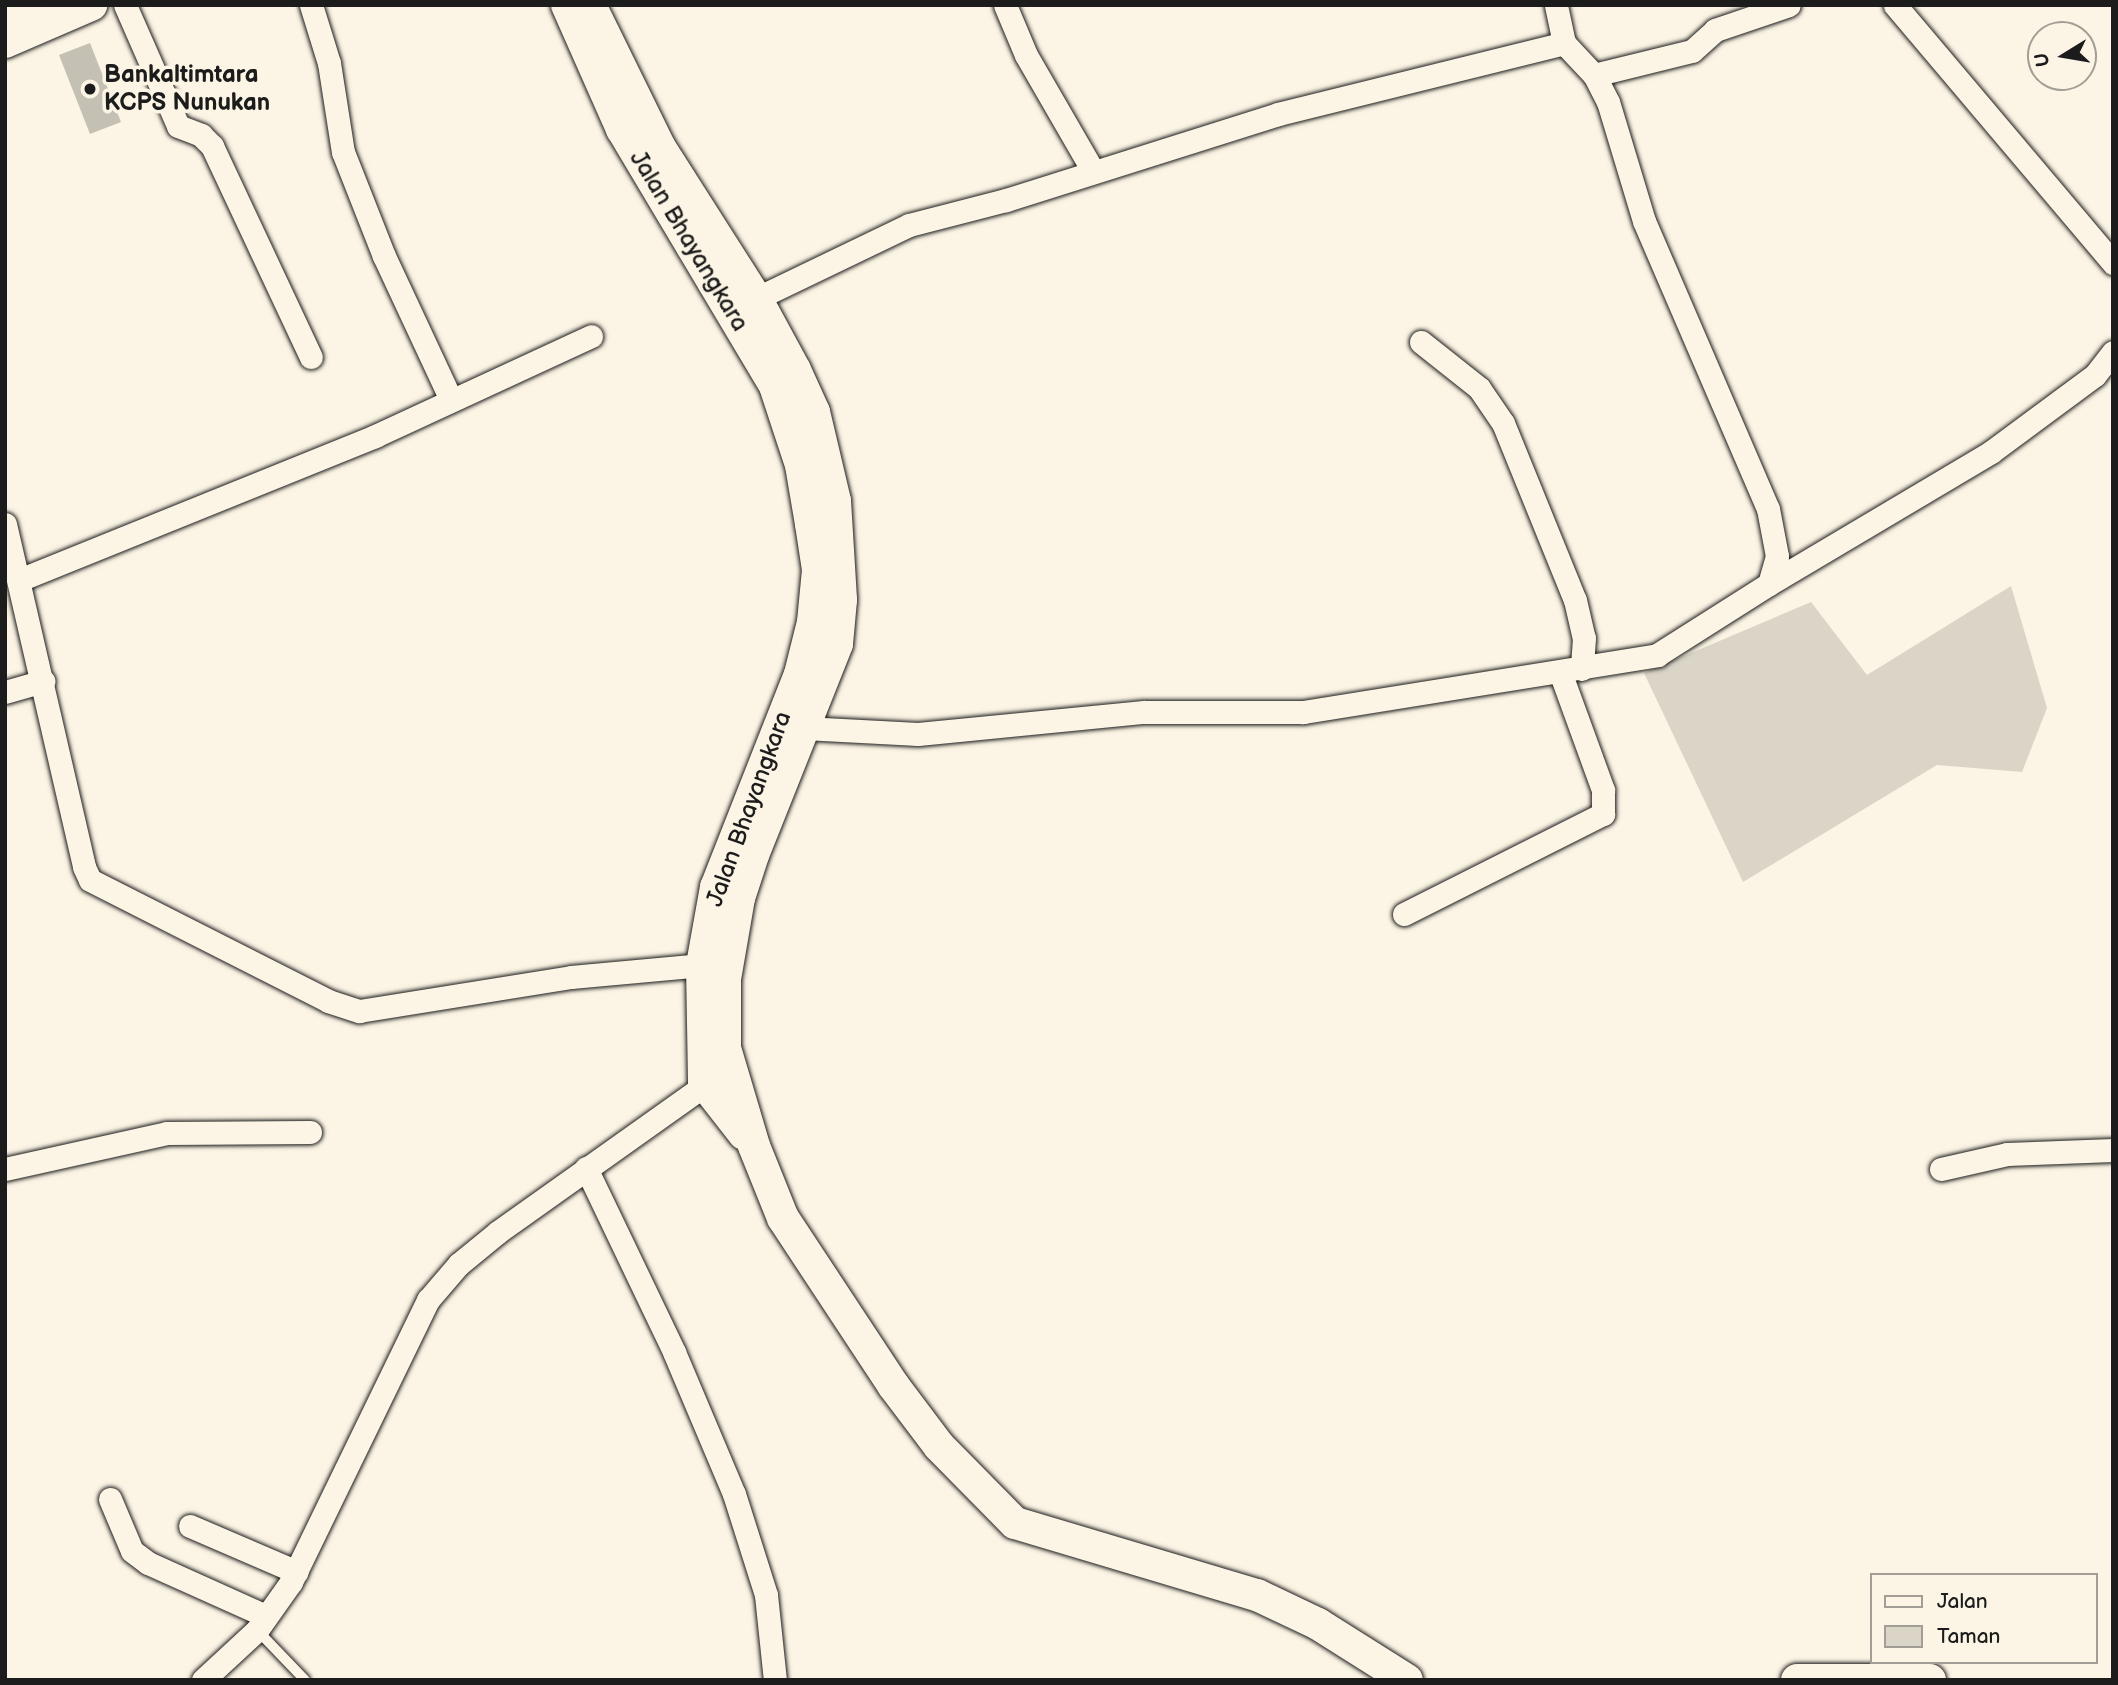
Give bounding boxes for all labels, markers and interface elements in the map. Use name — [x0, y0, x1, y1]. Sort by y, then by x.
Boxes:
north arrow — [2027, 21, 2097, 91]
text: U — [2030, 51, 2055, 69]
place label: Bankaltimtara KCPS Nunukan — [104, 61, 270, 117]
marker: Bankaltimtara KCPS Nunukan — [82, 81, 98, 97]
street label: Jalan Bhayangkara — [624, 145, 754, 337]
street label: Jalan Bhayangkara — [700, 707, 798, 911]
legend — [1870, 1573, 2097, 1664]
text: Jalan — [1937, 1589, 1988, 1614]
text: Taman — [1937, 1624, 2000, 1649]

